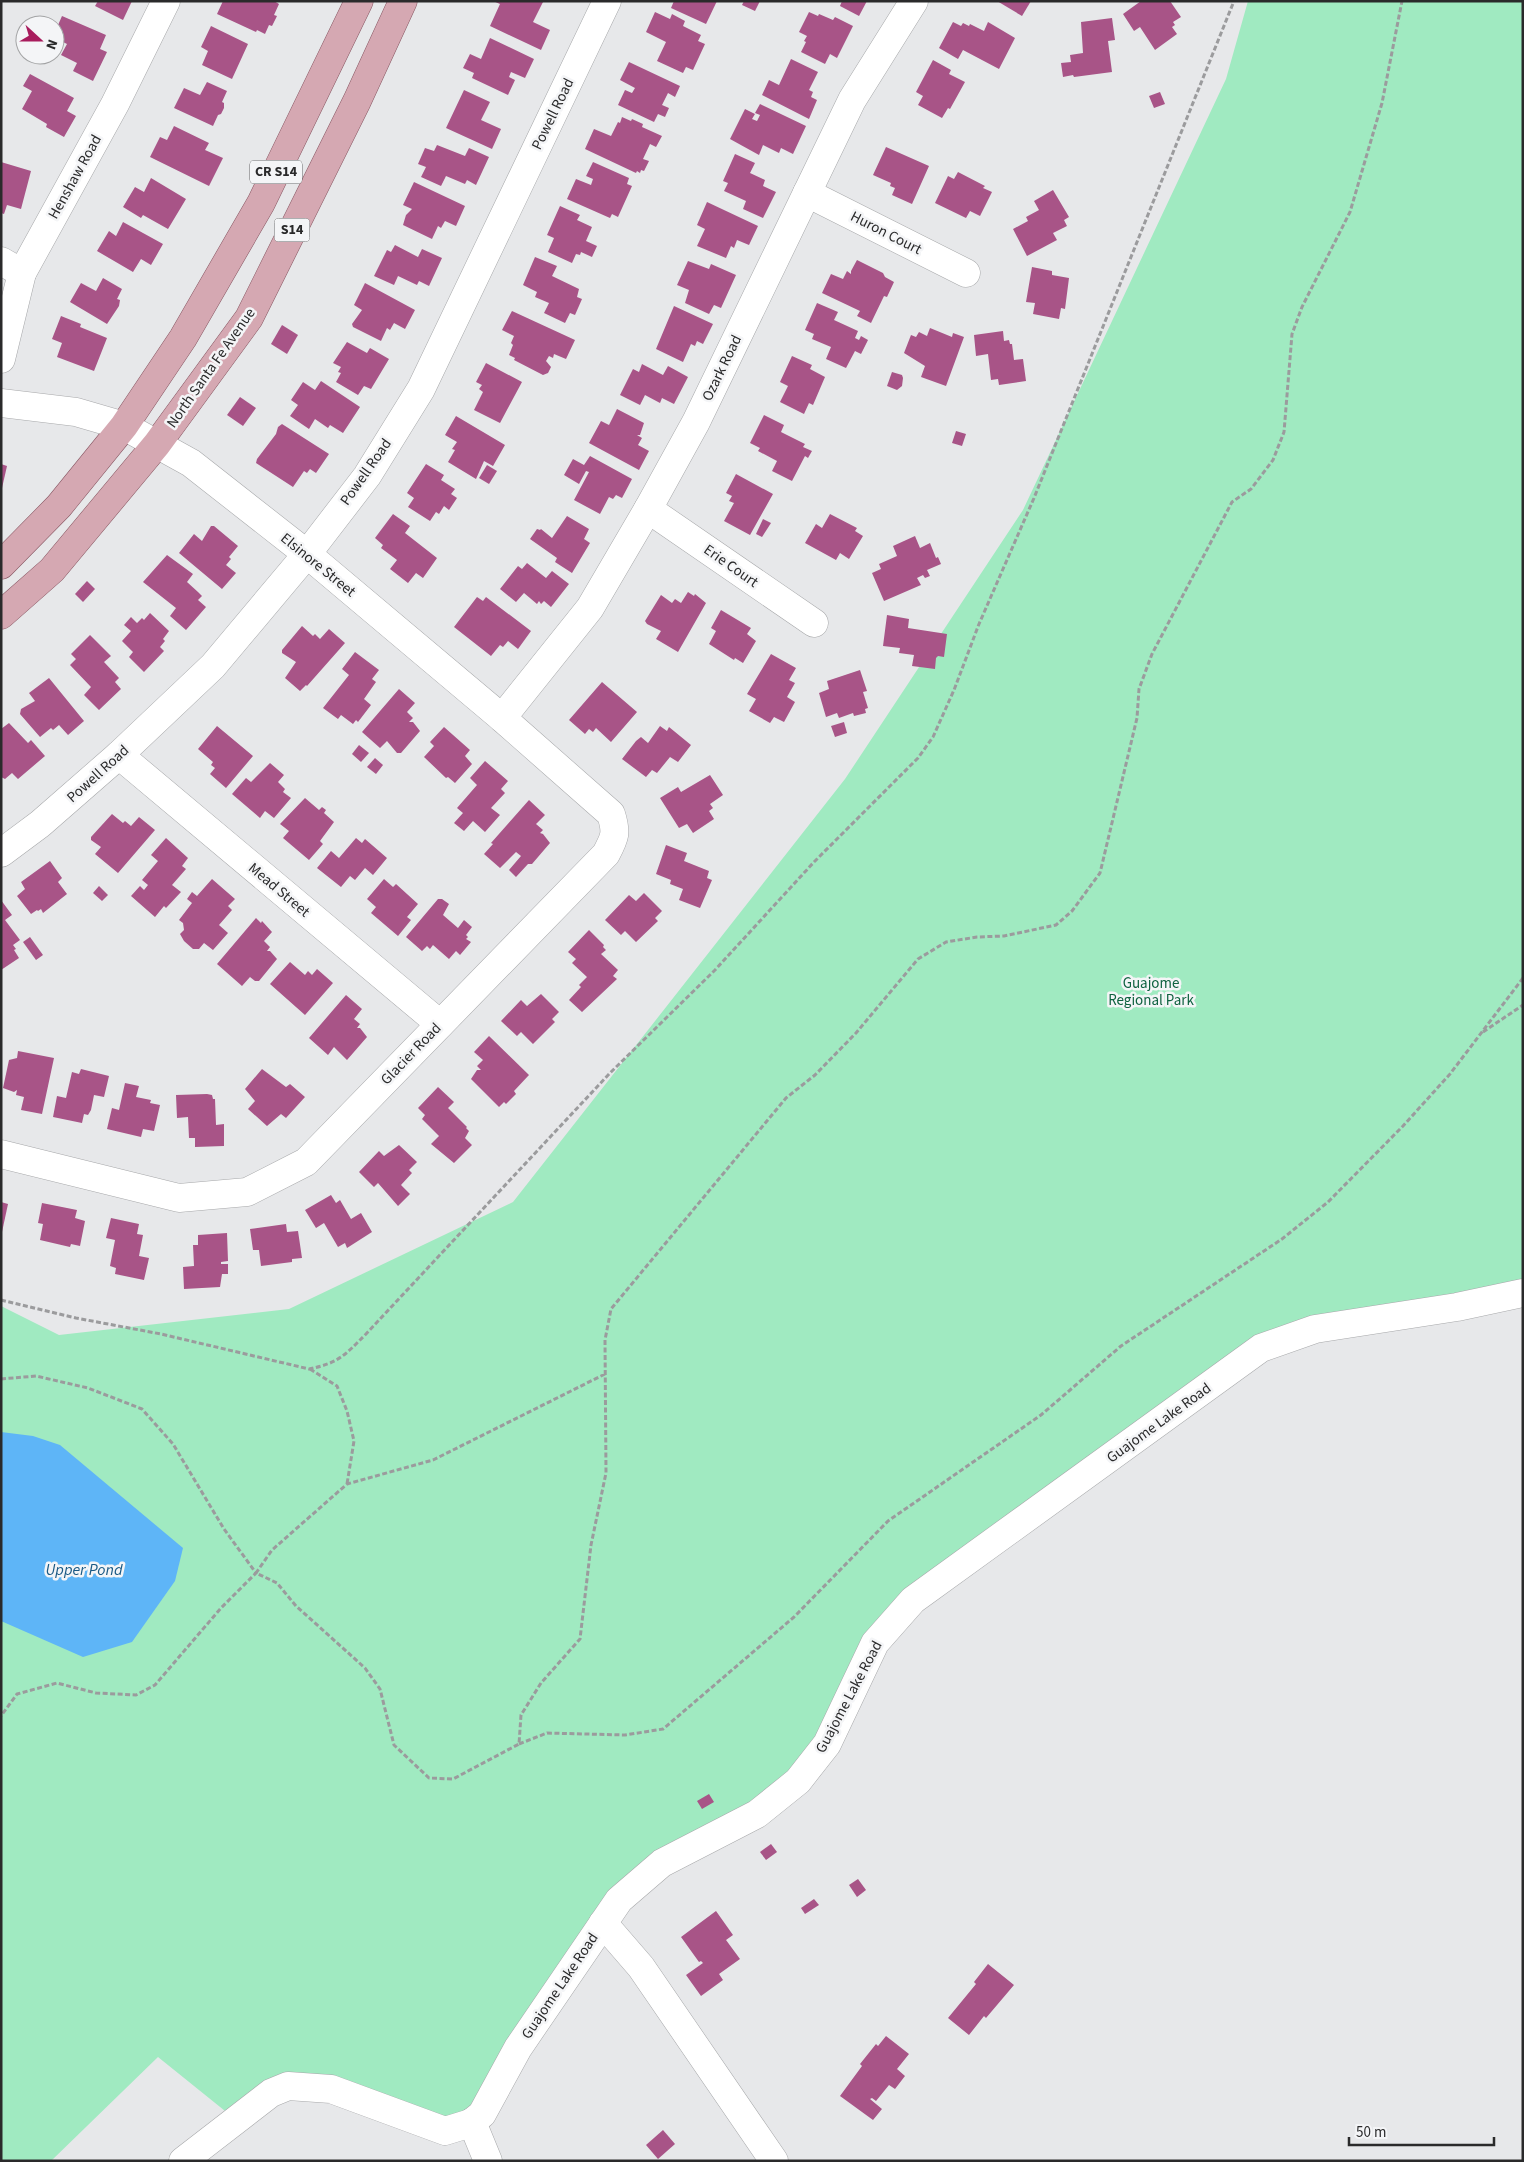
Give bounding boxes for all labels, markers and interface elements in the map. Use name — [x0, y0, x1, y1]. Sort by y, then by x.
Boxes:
north arrow — [15, 15, 65, 65]
text: N — [40, 36, 62, 52]
street label: Powell Road — [527, 75, 579, 153]
street label: Henshaw Road — [43, 131, 107, 223]
road number: CR S14 — [250, 160, 302, 183]
street label: Huron Court — [847, 206, 925, 260]
road number: S14 — [274, 218, 310, 242]
street label: North Santa Fe Avenue — [162, 304, 260, 432]
street label: Ozark Road — [697, 331, 747, 405]
street label: Powell Road — [335, 434, 397, 510]
street label: Elsinore Street — [276, 528, 360, 602]
street label: Erie Court — [699, 540, 763, 592]
street label: Powell Road — [62, 740, 134, 808]
street label: Mead Street — [244, 858, 314, 922]
park label: Guajome Regional Park — [1108, 973, 1194, 1011]
street label: Glacier Road — [376, 1018, 446, 1090]
street label: Guajome Lake Road — [1103, 1378, 1215, 1468]
water label: Upper Pond — [45, 1559, 123, 1581]
street label: Guajome Lake Road — [811, 1637, 887, 1757]
street label: Guajome Lake Road — [517, 1929, 603, 2043]
scale bar — [1349, 2114, 1494, 2146]
text: 50 m — [1356, 2122, 1386, 2143]

